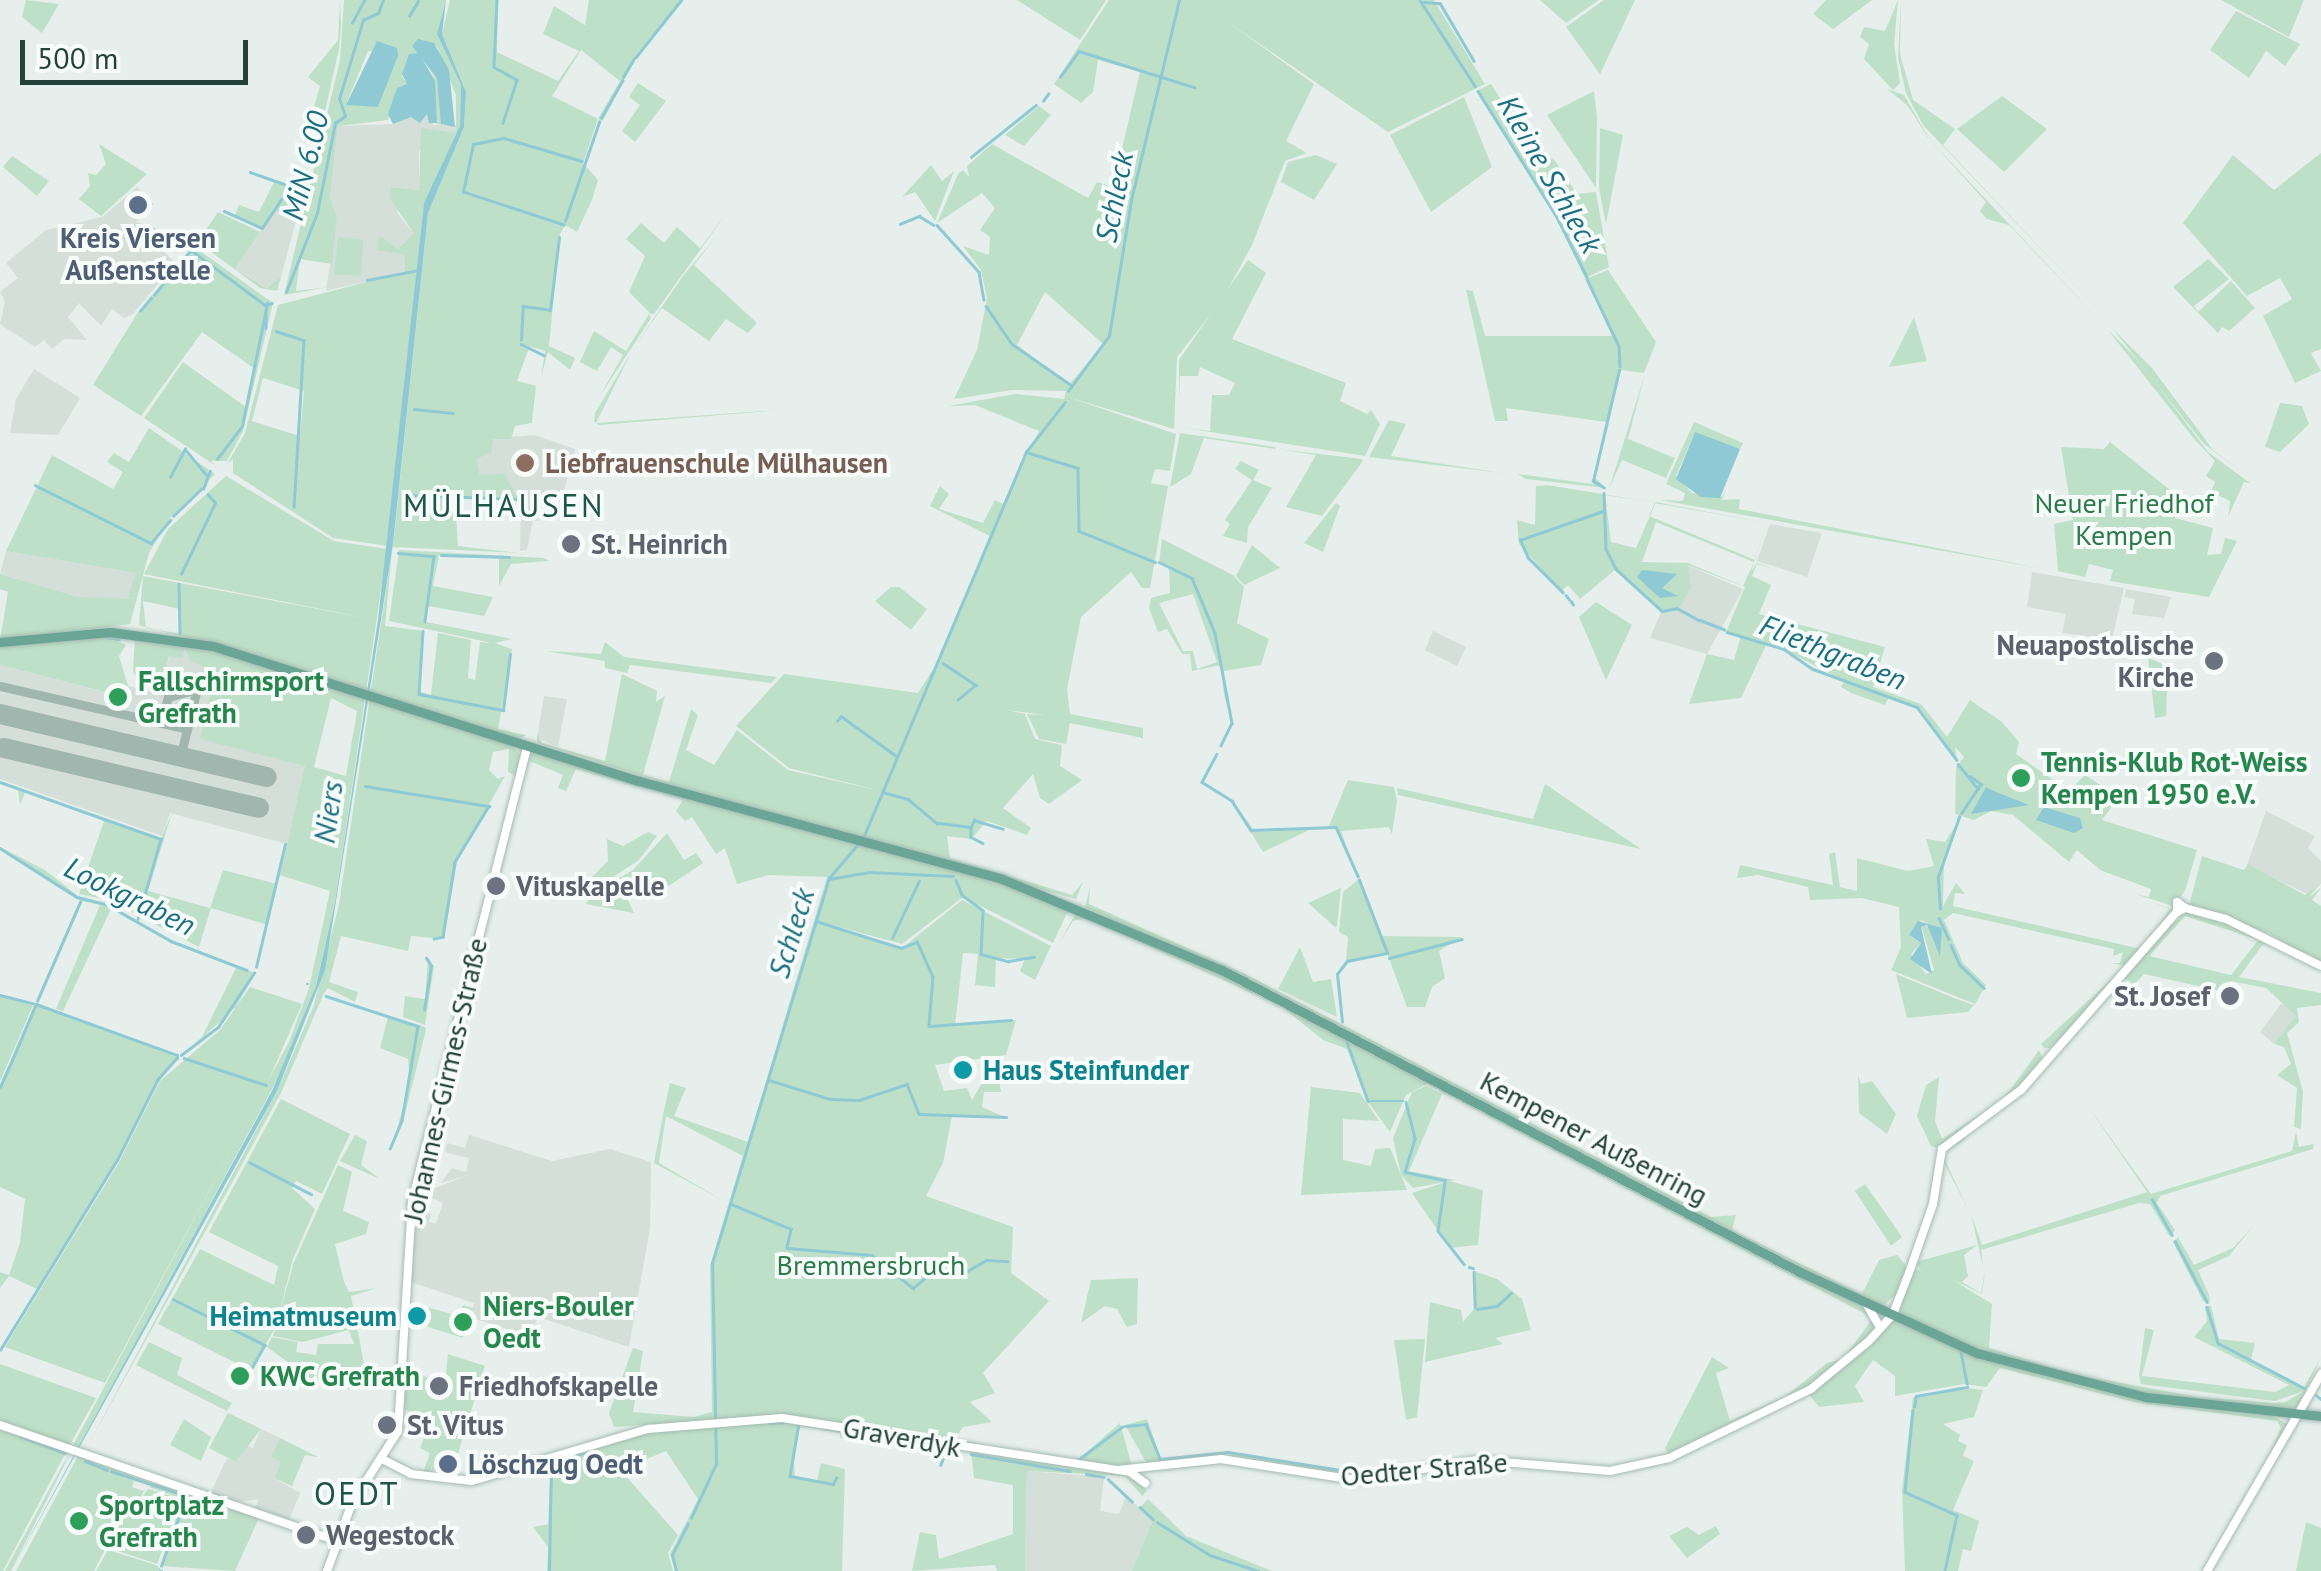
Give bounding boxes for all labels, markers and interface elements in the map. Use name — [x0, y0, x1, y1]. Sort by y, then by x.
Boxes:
scale bar — [25, 20, 252, 82]
text: 500 m — [37, 38, 118, 77]
water label: Kleine Schleck — [1490, 89, 1610, 259]
water label: MiN 6.00 — [274, 108, 336, 224]
water label: Schleck — [1088, 149, 1140, 245]
marker: Kreis Viersen Außenstelle — [127, 194, 149, 216]
place label: Kreis Viersen Außenstelle — [59, 221, 217, 287]
place label: Liebfrauenschule Mülhausen — [545, 446, 888, 480]
marker: Liebfrauenschule Mülhausen — [514, 452, 536, 474]
district label: MÜLHAUSEN — [403, 486, 605, 524]
park label: Neuer Friedhof Kempen — [2034, 486, 2214, 552]
place label: St. Heinrich — [591, 527, 730, 561]
marker: St. Heinrich — [560, 533, 582, 555]
water label: Fliethgraben — [1755, 606, 1911, 698]
place label: Neuapostolische Kirche — [1997, 628, 2194, 694]
marker: Neuapostolische Kirche — [2203, 650, 2225, 672]
place label: Fallschirmsport Grefrath — [138, 664, 324, 730]
marker: Fallschirmsport Grefrath — [107, 686, 129, 708]
place label: Tennis-Klub Rot-Weiss Kempen 1950 e.V. — [2041, 745, 2308, 811]
marker: Tennis-Klub Rot-Weiss Kempen 1950 e.V. — [2010, 767, 2032, 789]
water label: Niers — [306, 778, 350, 846]
water label: Lookgraben — [59, 849, 201, 943]
place label: Vituskapelle — [516, 869, 665, 903]
marker: Vituskapelle — [485, 875, 507, 897]
water label: Schleck — [760, 884, 822, 982]
street label: Johannes-Girmes-Straße — [396, 935, 494, 1225]
place label: St. Josef — [2112, 979, 2210, 1013]
marker: St. Josef — [2219, 985, 2241, 1007]
place label: Haus Steinfunder — [983, 1053, 1189, 1087]
marker: Haus Steinfunder — [952, 1059, 974, 1081]
street label: Kempener Außenring — [1474, 1064, 1714, 1212]
park label: Bremmersbruch — [777, 1248, 965, 1282]
place label: Niers-Bouler Oedt — [483, 1289, 634, 1355]
place label: Heimatmuseum — [210, 1299, 397, 1333]
marker: Heimatmuseum — [406, 1305, 428, 1327]
marker: Niers-Bouler Oedt — [452, 1311, 474, 1333]
place label: KWC Grefrath — [260, 1359, 421, 1393]
marker: KWC Grefrath — [229, 1365, 251, 1387]
place label: Friedhofskapelle — [459, 1369, 658, 1403]
marker: Friedhofskapelle — [428, 1375, 450, 1397]
place label: St. Vitus — [407, 1408, 507, 1442]
street label: Graverdyk — [840, 1410, 964, 1464]
marker: St. Vitus — [376, 1414, 398, 1436]
street label: Oedter Straße — [1339, 1445, 1509, 1493]
place label: Löschzug Oedt — [468, 1447, 643, 1481]
marker: Löschzug Oedt — [437, 1453, 459, 1475]
district label: OEDT — [314, 1474, 400, 1512]
place label: Sportplatz Grefrath — [99, 1488, 224, 1554]
marker: Sportplatz Grefrath — [68, 1510, 90, 1532]
place label: Wegestock — [326, 1518, 454, 1552]
marker: Wegestock — [295, 1524, 317, 1546]

